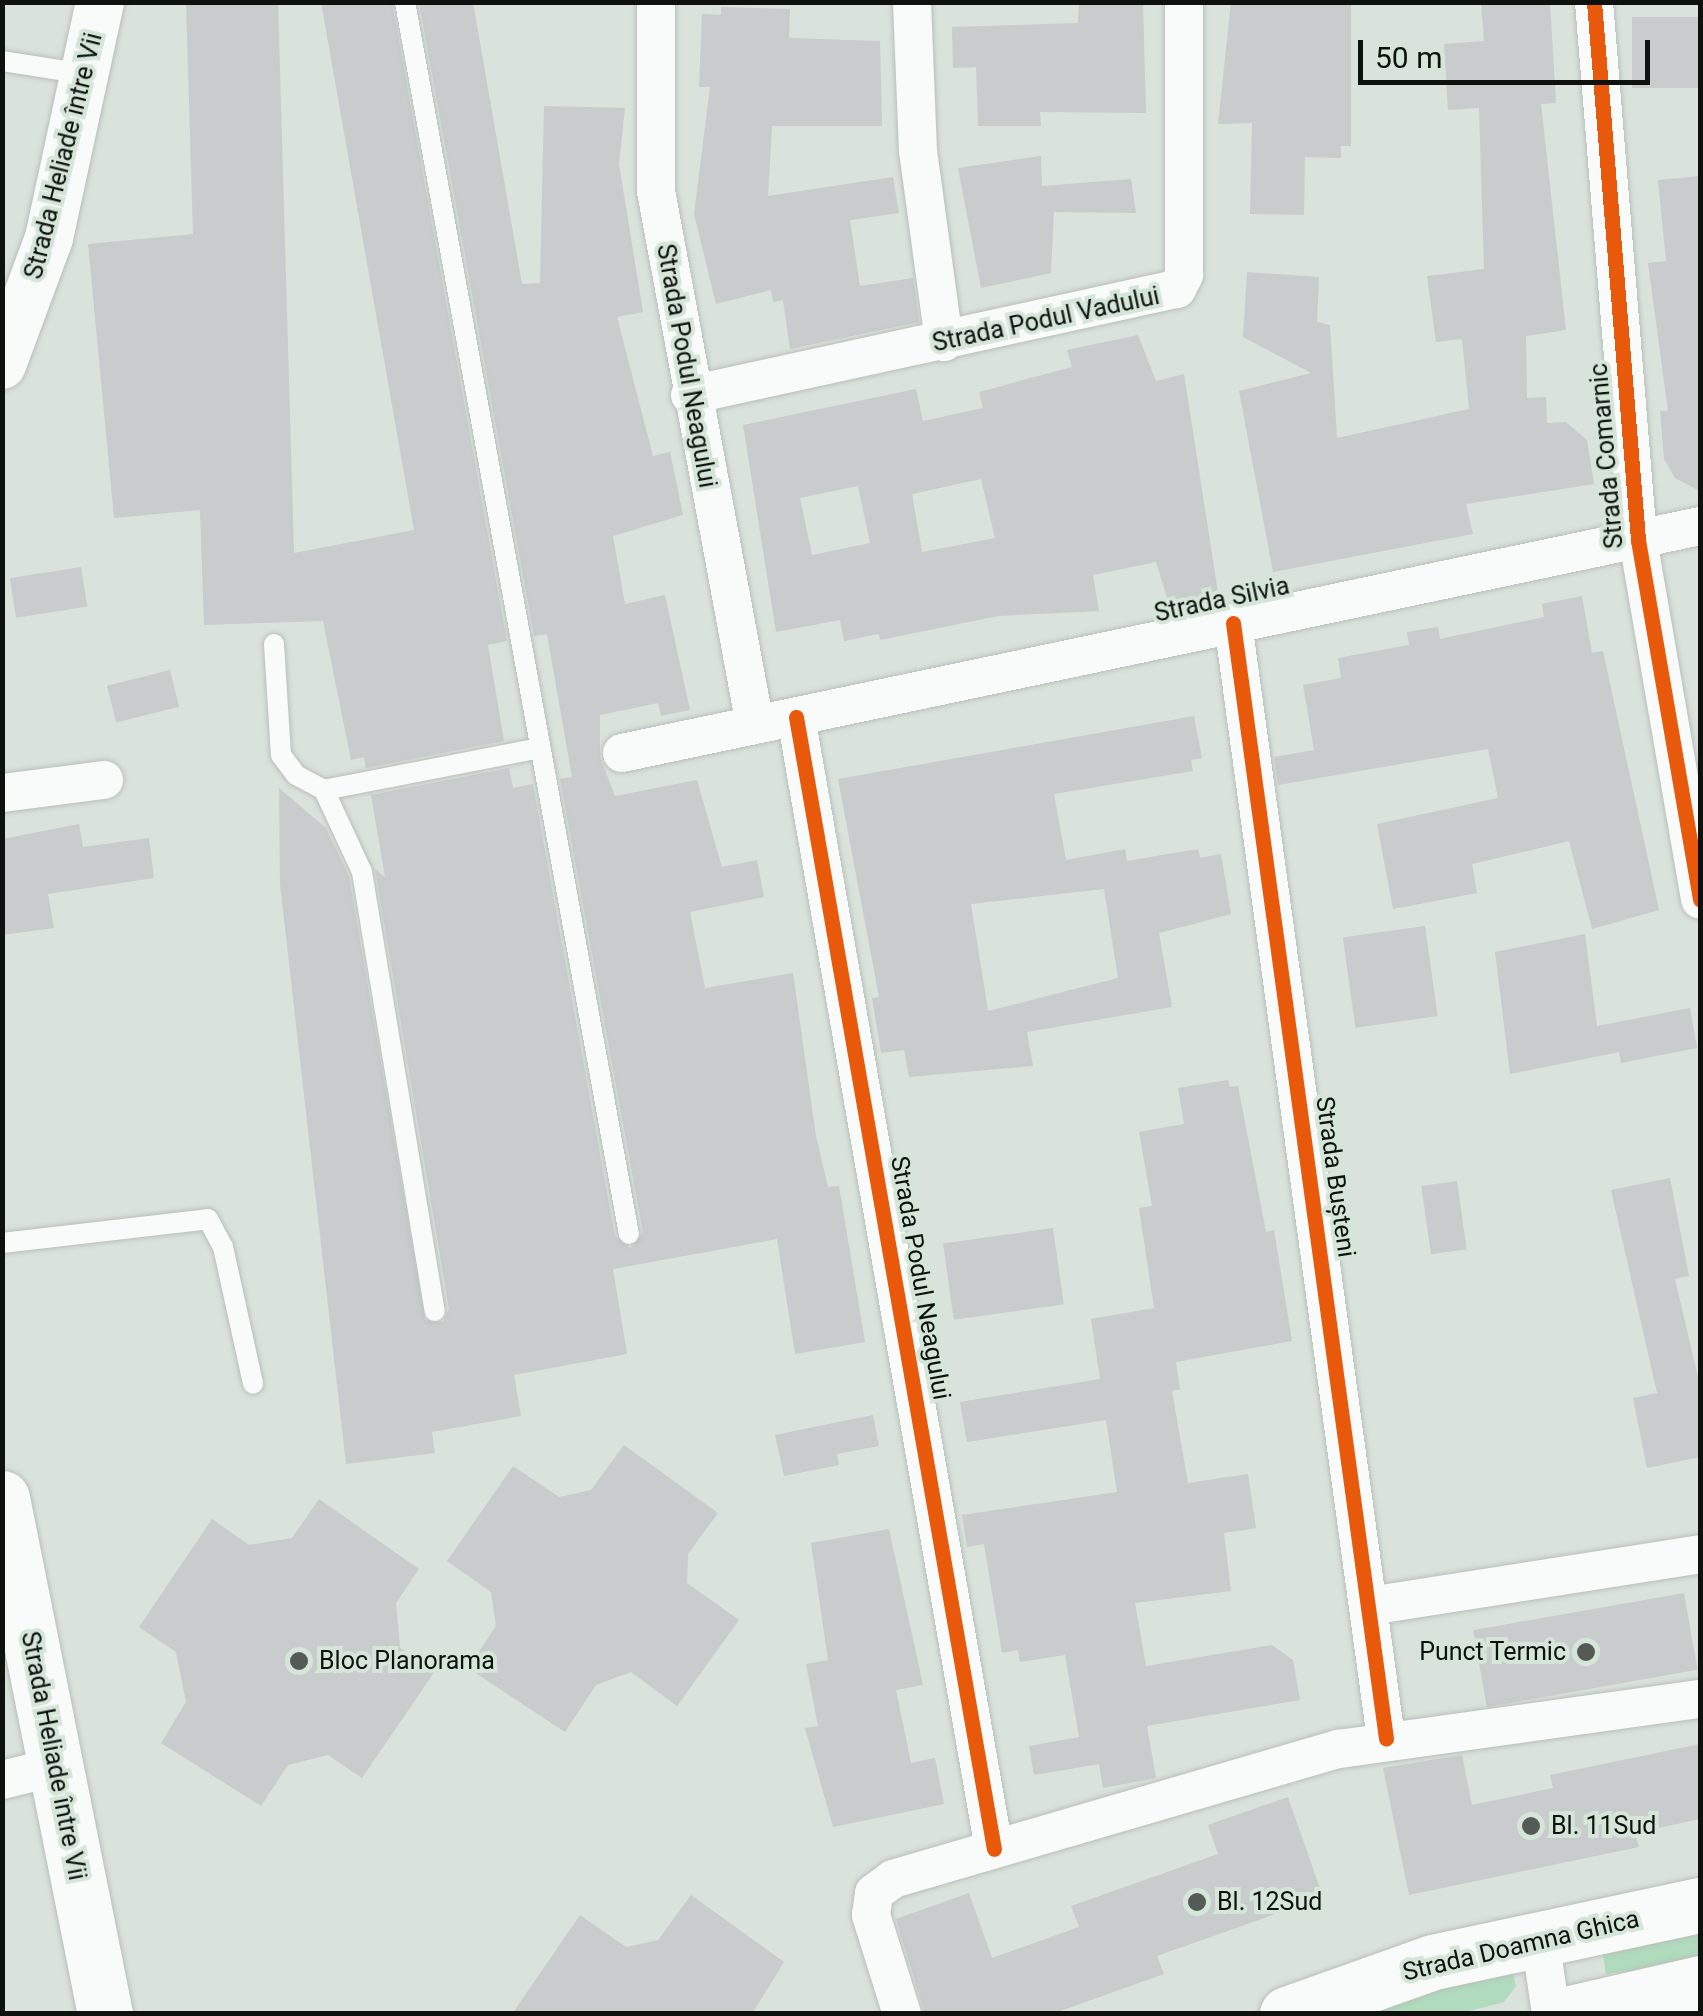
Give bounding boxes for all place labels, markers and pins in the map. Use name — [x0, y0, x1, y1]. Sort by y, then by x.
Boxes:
place label: Punct Termic — [1419, 1637, 1566, 1667]
marker: Punct Termic — [1575, 1641, 1597, 1663]
place label: Bloc Planorama — [319, 1646, 495, 1676]
marker: Bloc Planorama — [288, 1650, 310, 1672]
place label: Bl. 11Sud — [1551, 1811, 1656, 1841]
marker: Bl. 11Sud — [1520, 1815, 1542, 1837]
place label: Bl. 12Sud — [1217, 1887, 1322, 1917]
marker: Bl. 12Sud — [1186, 1891, 1208, 1913]

